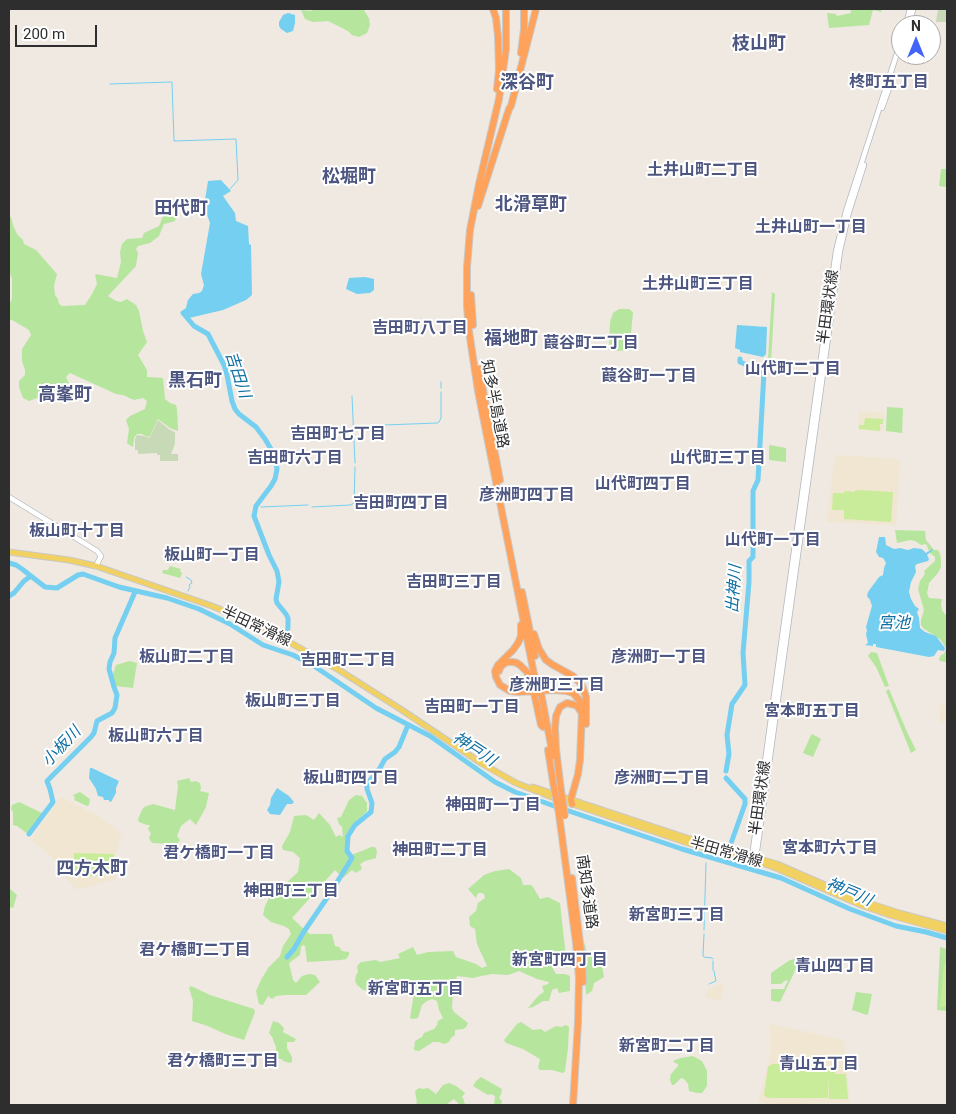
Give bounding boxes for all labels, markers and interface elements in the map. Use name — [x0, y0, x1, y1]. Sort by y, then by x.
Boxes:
scale bar — [18, 15, 100, 47]
north arrow — [891, 15, 941, 65]
text: N — [911, 18, 921, 34]
text: 200 m — [23, 25, 65, 43]
district label: 枝山町 — [732, 33, 786, 55]
district label: 深谷町 — [500, 72, 554, 94]
district label: 柊町五丁目 — [849, 73, 929, 93]
district label: 土井山町二丁目 — [647, 161, 759, 181]
district label: 松堀町 — [322, 166, 376, 188]
district label: 北滑草町 — [495, 194, 567, 216]
district label: 田代町 — [154, 198, 208, 220]
district label: 土井山町一丁目 — [755, 218, 867, 238]
street label: 半田環状線 — [815, 269, 843, 345]
district label: 土井山町三丁目 — [642, 275, 754, 295]
district label: 吉田町八丁目 — [372, 319, 468, 339]
district label: 福地町 — [484, 328, 538, 350]
district label: 葭谷町二丁目 — [543, 334, 639, 354]
water label: 吉田川 — [220, 349, 254, 401]
street label: 知多半島道路 — [477, 358, 511, 450]
district label: 山代町二丁目 — [745, 360, 841, 380]
district label: 葭谷町一丁目 — [601, 367, 697, 387]
district label: 黒石町 — [168, 370, 222, 392]
district label: 高峯町 — [38, 384, 92, 406]
district label: 吉田町七丁目 — [290, 425, 386, 445]
district label: 吉田町六丁目 — [247, 449, 343, 469]
district label: 山代町三丁目 — [670, 449, 766, 469]
district label: 山代町四丁目 — [595, 475, 691, 495]
district label: 彦洲町四丁目 — [479, 486, 575, 506]
district label: 吉田町四丁目 — [353, 494, 449, 514]
district label: 板山町十丁目 — [29, 522, 125, 542]
district label: 山代町一丁目 — [725, 531, 821, 551]
district label: 板山町一丁目 — [164, 546, 260, 566]
water label: 出神川 — [724, 564, 746, 614]
district label: 吉田町三丁目 — [406, 573, 502, 593]
street label: 半田常滑線 — [218, 603, 294, 651]
water label: 宮池 — [878, 614, 910, 634]
district label: 板山町二丁目 — [139, 648, 235, 668]
district label: 彦洲町一丁目 — [611, 648, 707, 668]
district label: 吉田町二丁目 — [300, 651, 396, 671]
district label: 彦洲町三丁目 — [509, 676, 605, 696]
district label: 板山町三丁目 — [245, 692, 341, 712]
district label: 吉田町一丁目 — [424, 698, 520, 718]
district label: 宮本町五丁目 — [764, 702, 860, 722]
water label: 小板川 — [39, 723, 85, 771]
district label: 板山町六丁目 — [108, 727, 204, 747]
water label: 神戸川 — [449, 729, 499, 771]
street label: 半田環状線 — [747, 760, 775, 836]
district label: 板山町四丁目 — [303, 769, 399, 789]
district label: 彦洲町二丁目 — [614, 769, 710, 789]
district label: 神田町一丁目 — [445, 796, 541, 816]
street label: 半田常滑線 — [687, 834, 765, 872]
district label: 宮本町六丁目 — [782, 839, 878, 859]
district label: 神田町二丁目 — [392, 841, 488, 861]
district label: 君ケ橋町一丁目 — [163, 844, 275, 864]
street label: 南知多道路 — [572, 854, 600, 930]
district label: 四方木町 — [56, 858, 128, 880]
water label: 神戸川 — [823, 875, 875, 911]
district label: 神田町三丁目 — [243, 882, 339, 902]
district label: 新宮町三丁目 — [629, 906, 725, 926]
district label: 君ケ橋町二丁目 — [139, 941, 251, 961]
district label: 新宮町四丁目 — [512, 951, 608, 971]
district label: 青山四丁目 — [795, 957, 875, 977]
district label: 新宮町五丁目 — [368, 980, 464, 1000]
district label: 新宮町二丁目 — [619, 1037, 715, 1057]
district label: 君ケ橋町三丁目 — [167, 1052, 279, 1072]
district label: 青山五丁目 — [779, 1055, 859, 1075]

